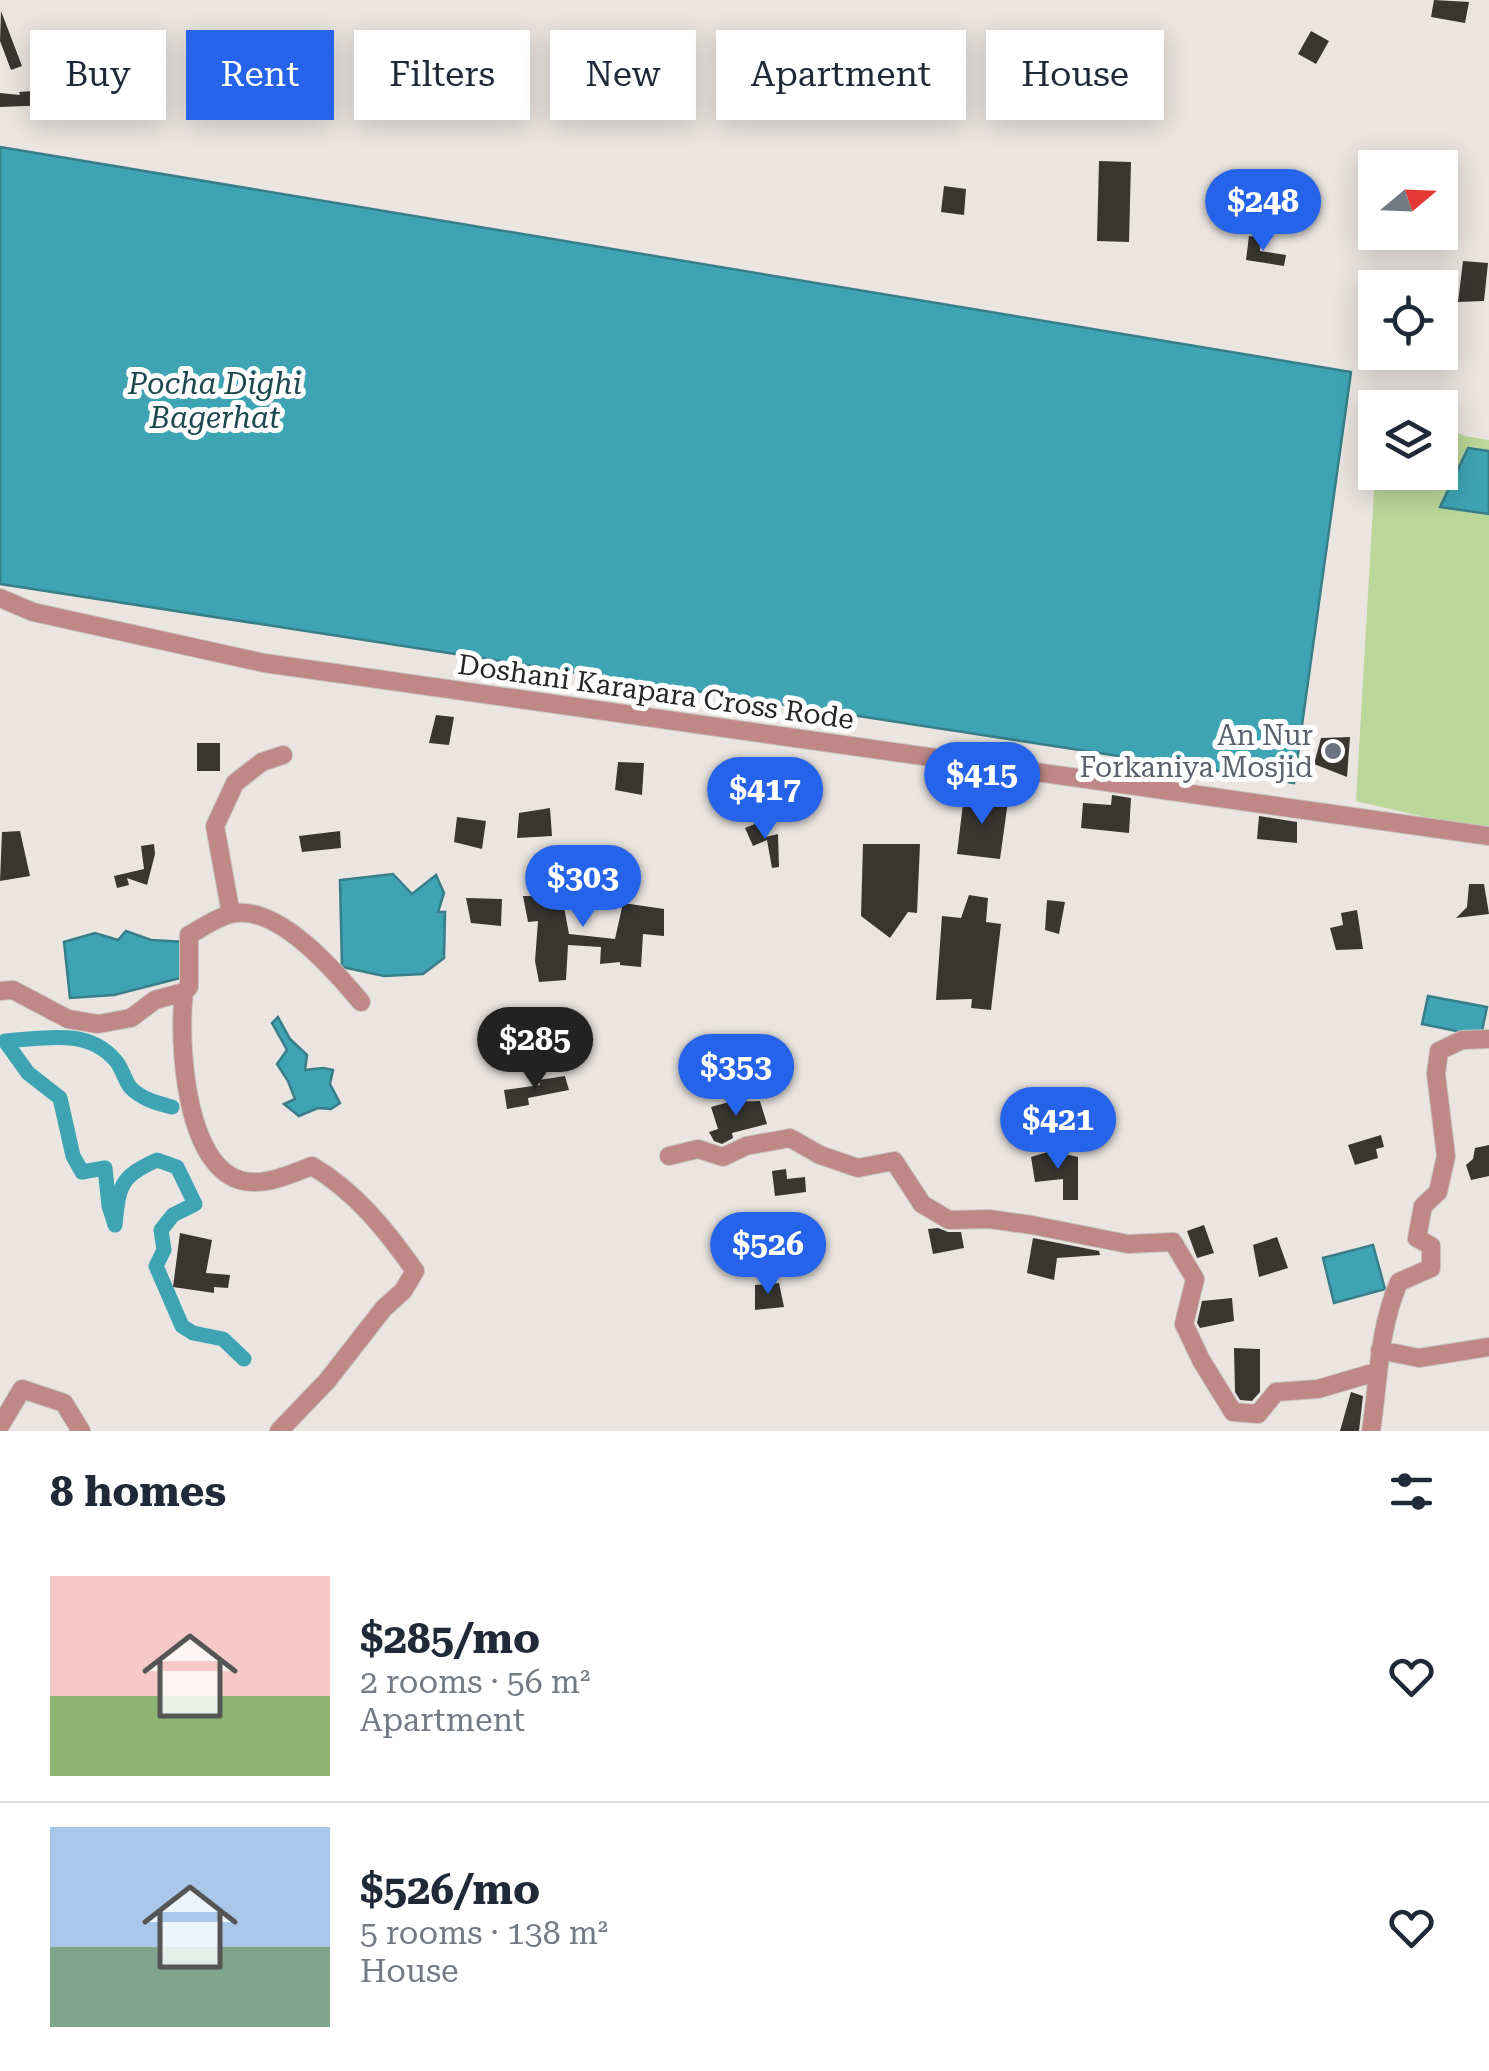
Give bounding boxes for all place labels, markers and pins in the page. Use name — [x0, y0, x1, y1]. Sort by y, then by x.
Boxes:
pin: $248 — [1204, 169, 1322, 254]
place label: An Nur Forkaniya Mosjid — [1079, 719, 1313, 784]
marker: An Nur Forkaniya Mosjid — [1322, 740, 1344, 762]
pin: $415 — [923, 742, 1041, 827]
pin: $417 — [706, 757, 824, 842]
pin: $303 — [524, 845, 642, 930]
pin: $285 — [476, 1007, 594, 1092]
pin: $353 — [677, 1034, 795, 1119]
pin: $421 — [999, 1087, 1117, 1172]
pin: $526 — [709, 1212, 827, 1297]

